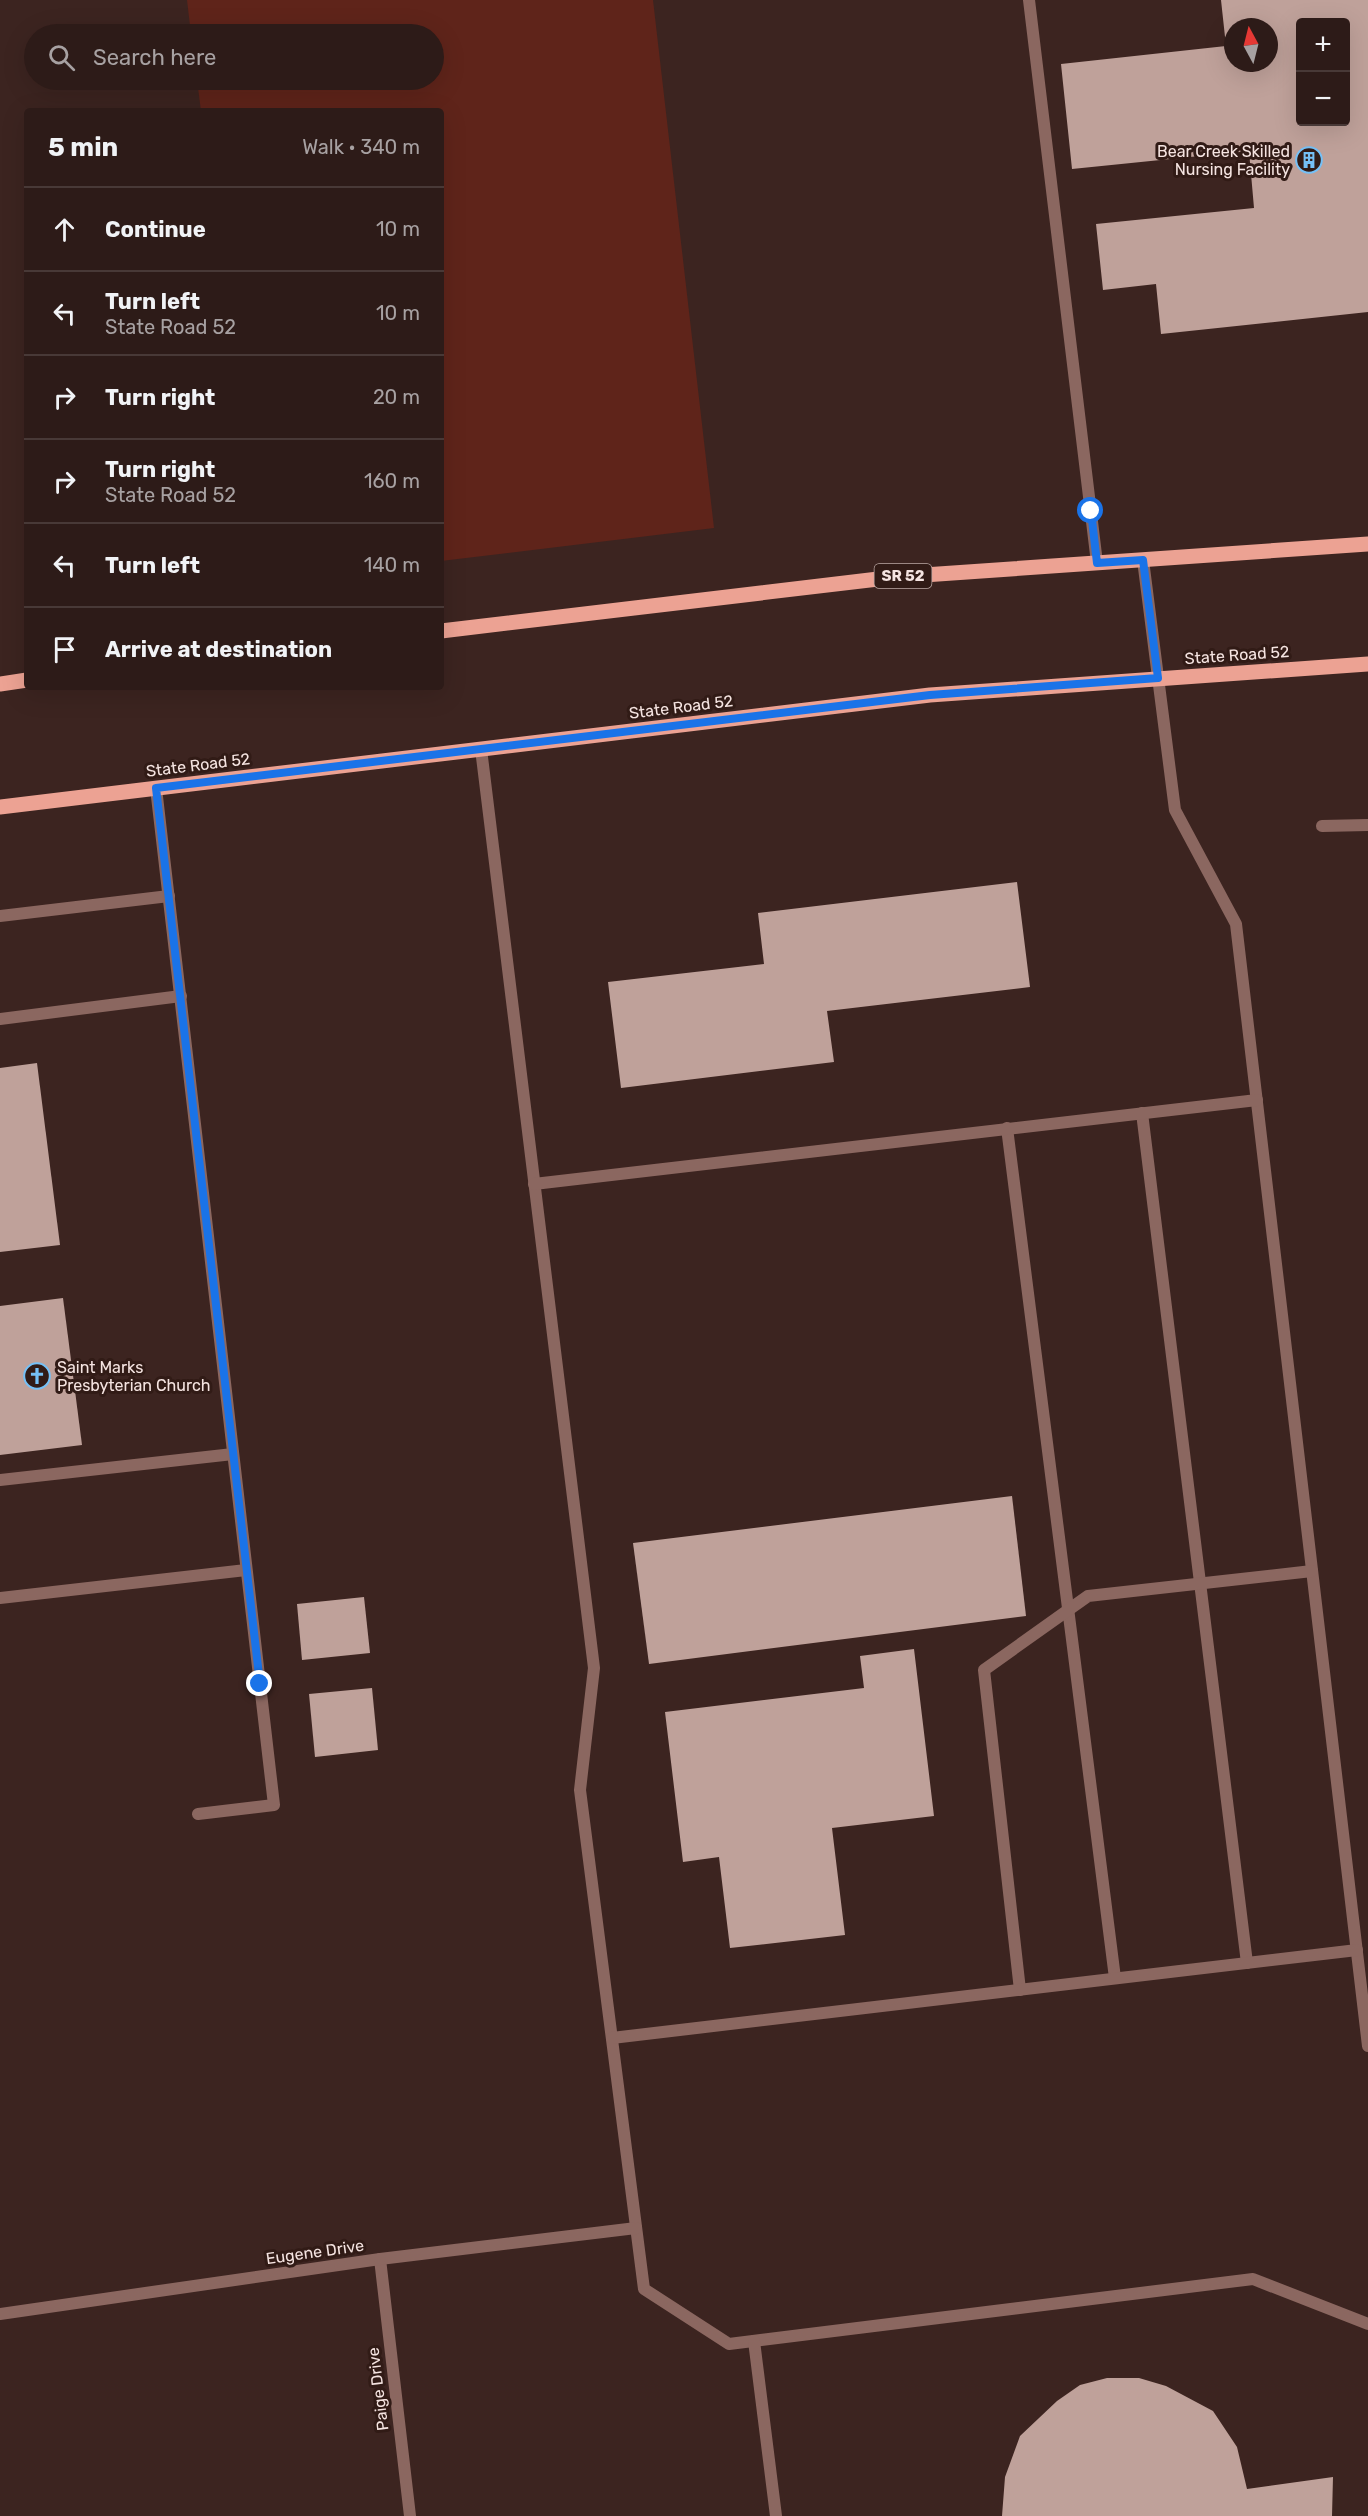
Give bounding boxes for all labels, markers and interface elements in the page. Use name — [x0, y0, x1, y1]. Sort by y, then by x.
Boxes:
north arrow — [1224, 18, 1278, 72]
map controls — [1296, 18, 1350, 126]
button: + — [1296, 18, 1350, 72]
search box — [24, 24, 444, 90]
icon: search — [45, 41, 78, 74]
text: Search here — [93, 44, 216, 71]
button: − — [1296, 72, 1350, 126]
text: 5 min — [48, 132, 118, 163]
text: Walk · 340 m — [302, 135, 420, 159]
place label: Bear Creek Skilled Nursing Facility — [1157, 142, 1290, 179]
building icon: Bear Creek Skilled Nursing Facility — [1294, 145, 1324, 175]
icon: ahead — [48, 213, 81, 246]
text: Continue — [105, 216, 206, 243]
text: 10 m — [376, 217, 420, 241]
text: Turn left — [105, 288, 200, 315]
icon: left — [48, 297, 81, 330]
text: 10 m — [376, 301, 420, 325]
text: State Road 52 — [105, 315, 236, 339]
icon: right — [48, 381, 81, 414]
text: Turn right — [105, 384, 215, 411]
text: 20 m — [373, 385, 420, 409]
text: Turn right — [105, 456, 215, 483]
icon: right — [48, 465, 81, 498]
text: 160 m — [364, 469, 420, 493]
text: State Road 52 — [105, 483, 236, 507]
route start — [1077, 497, 1103, 523]
icon: left — [48, 549, 81, 582]
text: Turn left — [105, 552, 200, 579]
text: 140 m — [364, 553, 420, 577]
road number: SR 52 — [874, 564, 932, 588]
icon: arrive — [48, 633, 81, 666]
text: Arrive at destination — [105, 636, 332, 663]
street label: State Road 52 — [1184, 642, 1290, 668]
street label: State Road 52 — [628, 691, 734, 723]
street label: State Road 52 — [145, 749, 251, 781]
place label: Saint Marks Presbyterian Church — [57, 1358, 211, 1395]
church icon: Saint Marks Presbyterian Church — [22, 1361, 52, 1391]
route end — [246, 1670, 272, 1696]
street label: Eugene Drive — [265, 2236, 365, 2268]
street label: Paige Drive — [363, 2346, 393, 2432]

